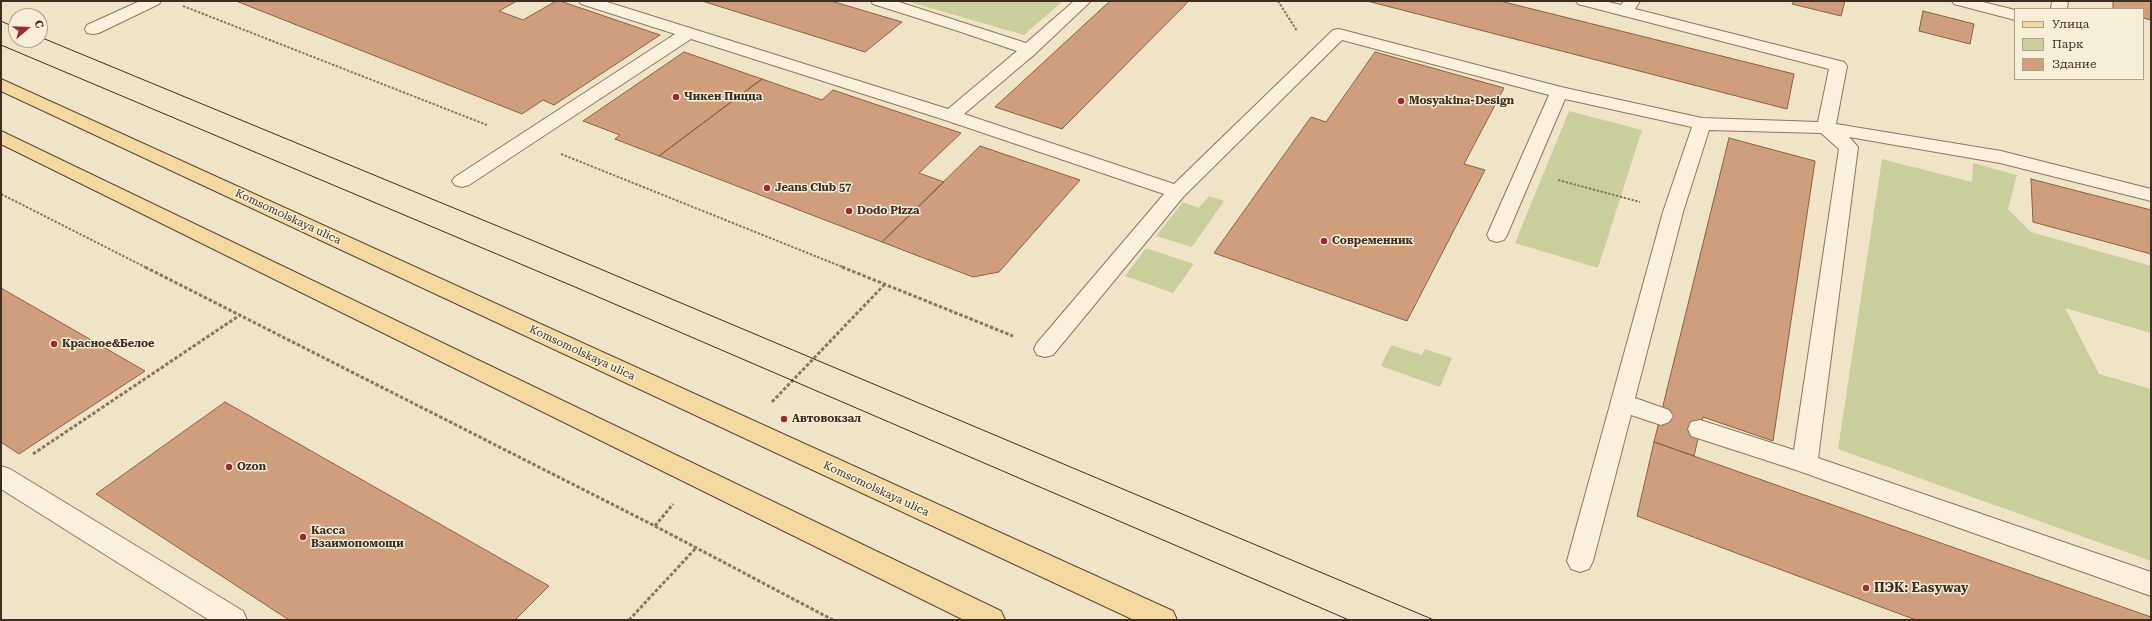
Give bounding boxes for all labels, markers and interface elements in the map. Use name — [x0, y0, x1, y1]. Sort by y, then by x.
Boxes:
north arrow — [8, 8, 48, 48]
legend — [2014, 8, 2144, 80]
text: Улица — [2052, 17, 2089, 31]
text: С — [31, 18, 46, 30]
text: Парк — [2052, 37, 2084, 51]
text: Здание — [2052, 57, 2096, 71]
place label: Чикен Пицца — [684, 90, 762, 104]
marker: Чикен Пицца — [671, 92, 681, 102]
place label: Mosyakina-Design — [1409, 94, 1514, 108]
marker: Mosyakina-Design — [1396, 96, 1406, 106]
place label: Jeans Club 57 — [775, 181, 851, 195]
marker: Jeans Club 57 — [762, 183, 772, 193]
street label: Komsomolskaya ulica — [233, 187, 343, 247]
place label: Dodo Pizza — [857, 204, 919, 218]
marker: Dodo Pizza — [844, 206, 854, 216]
place label: Современник — [1332, 234, 1413, 248]
marker: Современник — [1319, 236, 1329, 246]
street label: Komsomolskaya ulica — [527, 323, 637, 383]
place label: Красное&Белое — [62, 337, 155, 351]
marker: Красное&Белое — [49, 339, 59, 349]
place label: Автовокзал — [792, 412, 861, 426]
marker: Автовокзал — [779, 414, 789, 424]
street label: Komsomolskaya ulica — [821, 459, 931, 519]
place label: Ozon — [237, 460, 266, 474]
marker: Ozon — [224, 462, 234, 472]
place label: Касса Взаимопомощи — [311, 524, 404, 550]
marker: Касса Взаимопомощи — [298, 532, 308, 542]
place label: ПЭК: Easyway — [1874, 580, 1969, 596]
marker: ПЭК: Easyway — [1861, 583, 1871, 593]

